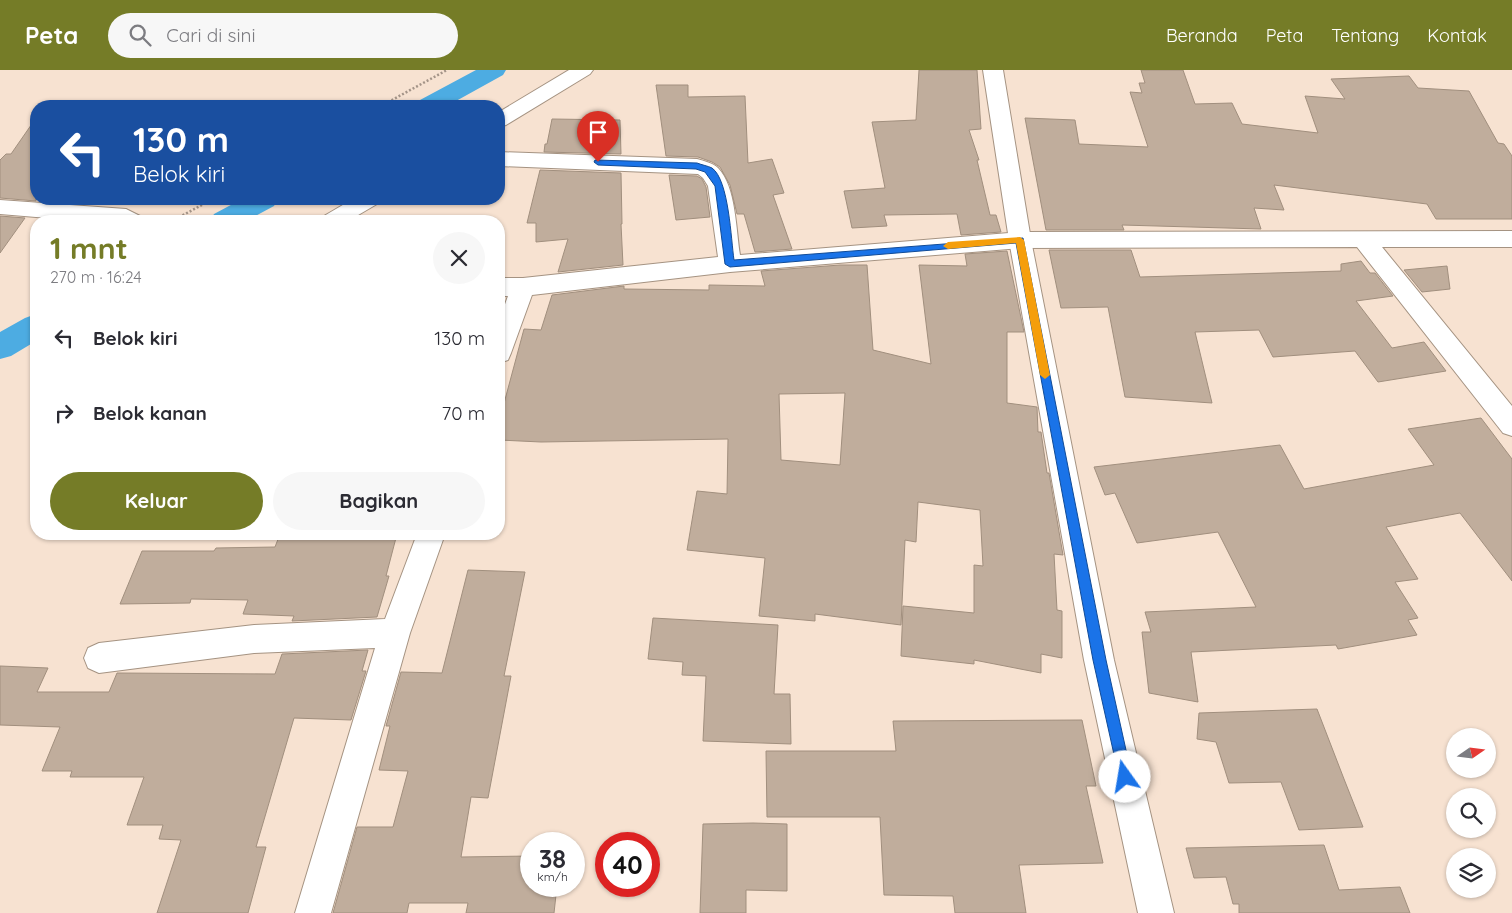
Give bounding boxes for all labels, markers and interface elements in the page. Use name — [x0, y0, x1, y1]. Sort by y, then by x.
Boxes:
search box — [108, 13, 458, 58]
text: Peta — [25, 20, 78, 50]
icon: search — [126, 21, 154, 49]
text: Cari di sini — [166, 23, 256, 47]
text: Beranda — [1166, 24, 1238, 47]
text: Peta — [1266, 24, 1303, 47]
text: Tentang — [1331, 24, 1399, 47]
text: Kontak — [1427, 24, 1487, 47]
pin — [577, 111, 619, 162]
text: 130 m — [133, 117, 229, 161]
icon: arrive — [584, 118, 612, 146]
icon: left — [50, 120, 115, 185]
text: Belok kiri — [133, 160, 225, 188]
text: 1 mnt — [50, 229, 128, 267]
button: close — [433, 232, 485, 284]
text: 270 m · 16:24 — [50, 267, 142, 287]
icon: left — [50, 324, 78, 352]
text: Belok kiri — [93, 326, 178, 350]
text: 130 m — [434, 326, 485, 350]
icon: right — [50, 399, 78, 427]
text: Belok kanan — [93, 401, 207, 425]
text: 70 m — [441, 401, 485, 425]
button: Keluar — [50, 472, 263, 530]
button: Bagikan — [273, 472, 485, 530]
north arrow — [1446, 728, 1496, 778]
map controls — [1446, 728, 1496, 898]
position arrow — [1098, 750, 1150, 802]
button: search — [1446, 788, 1496, 838]
speed limit sign: 40 — [595, 832, 660, 897]
text: 38 — [539, 843, 566, 874]
button: layers — [1446, 848, 1496, 898]
text: km/h — [537, 869, 568, 884]

